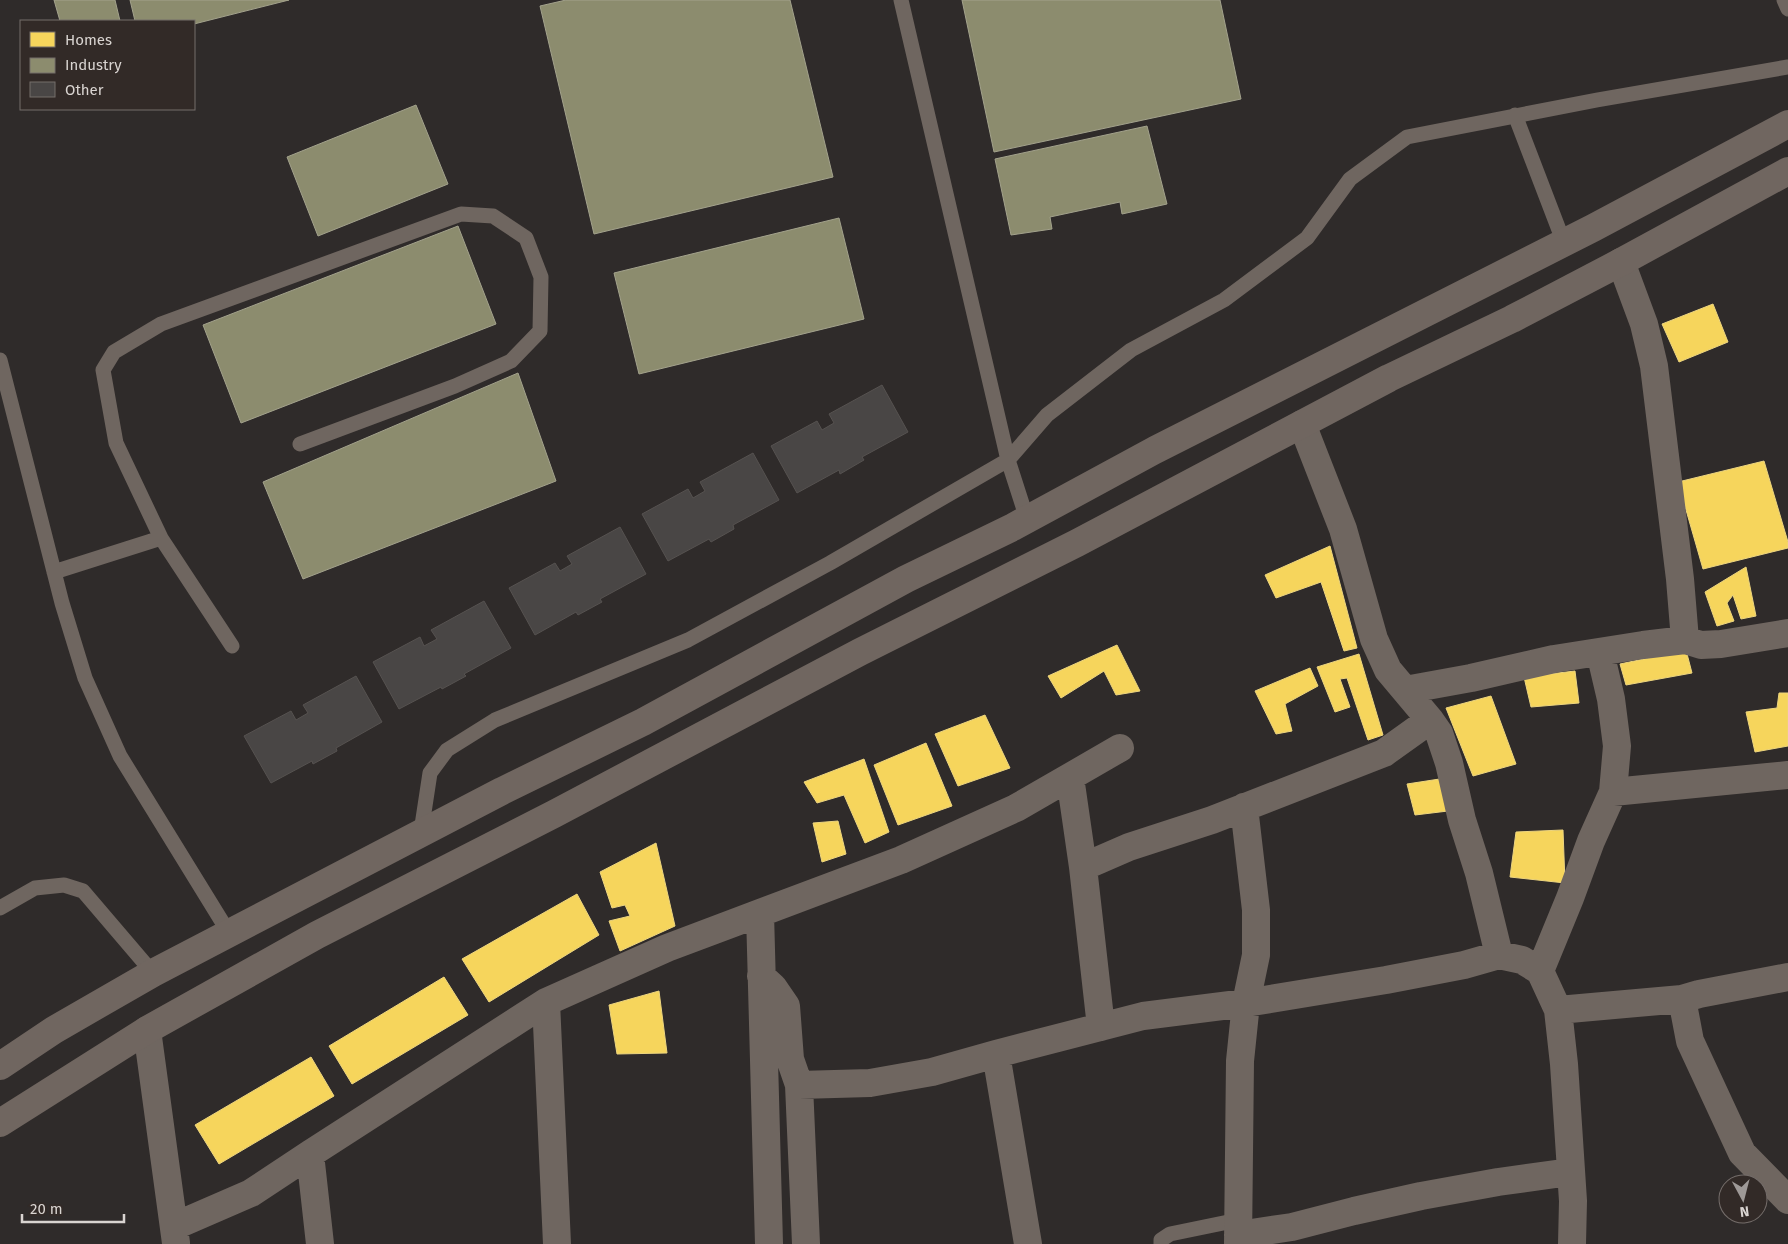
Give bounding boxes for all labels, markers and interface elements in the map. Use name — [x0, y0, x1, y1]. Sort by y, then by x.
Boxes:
legend — [20, 20, 195, 110]
text: Homes — [65, 31, 112, 49]
text: Industry — [65, 56, 122, 74]
text: Other — [65, 81, 104, 99]
north arrow — [1718, 1174, 1768, 1224]
scale bar — [22, 1192, 125, 1224]
text: 20 m — [30, 1200, 63, 1218]
text: N — [1739, 1202, 1750, 1220]

